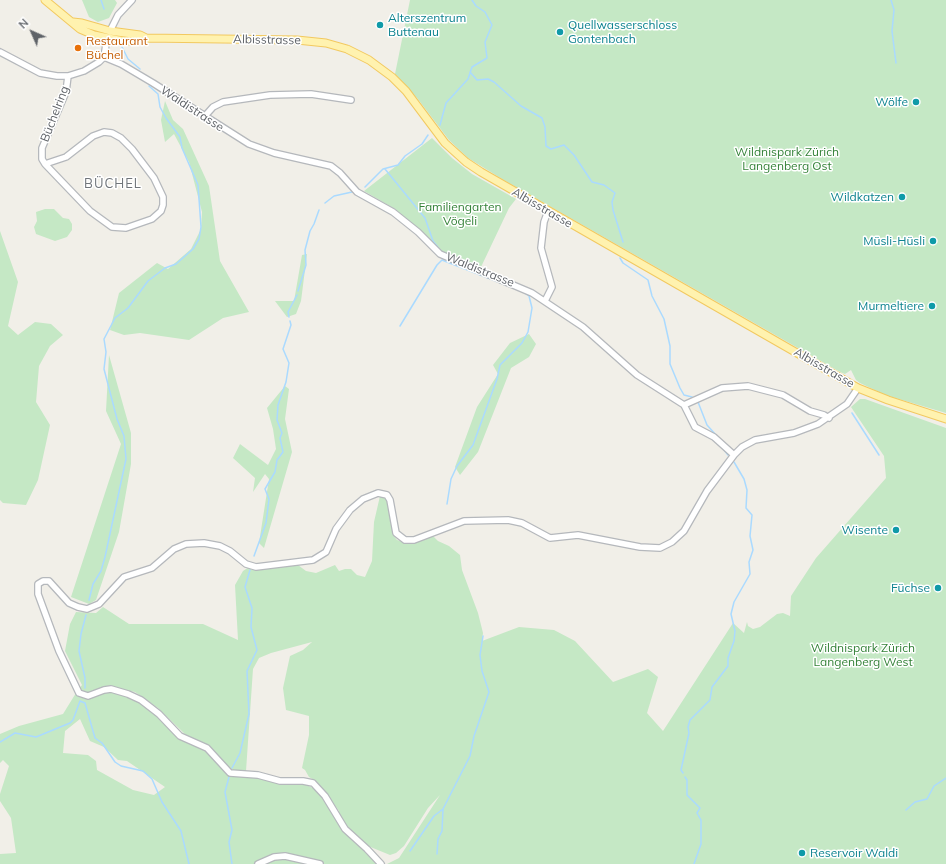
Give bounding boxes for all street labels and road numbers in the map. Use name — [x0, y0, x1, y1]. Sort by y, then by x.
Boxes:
street label: Albisstrasse — [233, 32, 301, 48]
street label: Waldistrasse — [158, 83, 226, 135]
street label: Büchelring — [38, 84, 72, 144]
street label: Albisstrasse — [509, 185, 575, 231]
street label: Waldistrasse — [444, 250, 516, 290]
street label: Albisstrasse — [791, 345, 857, 391]

